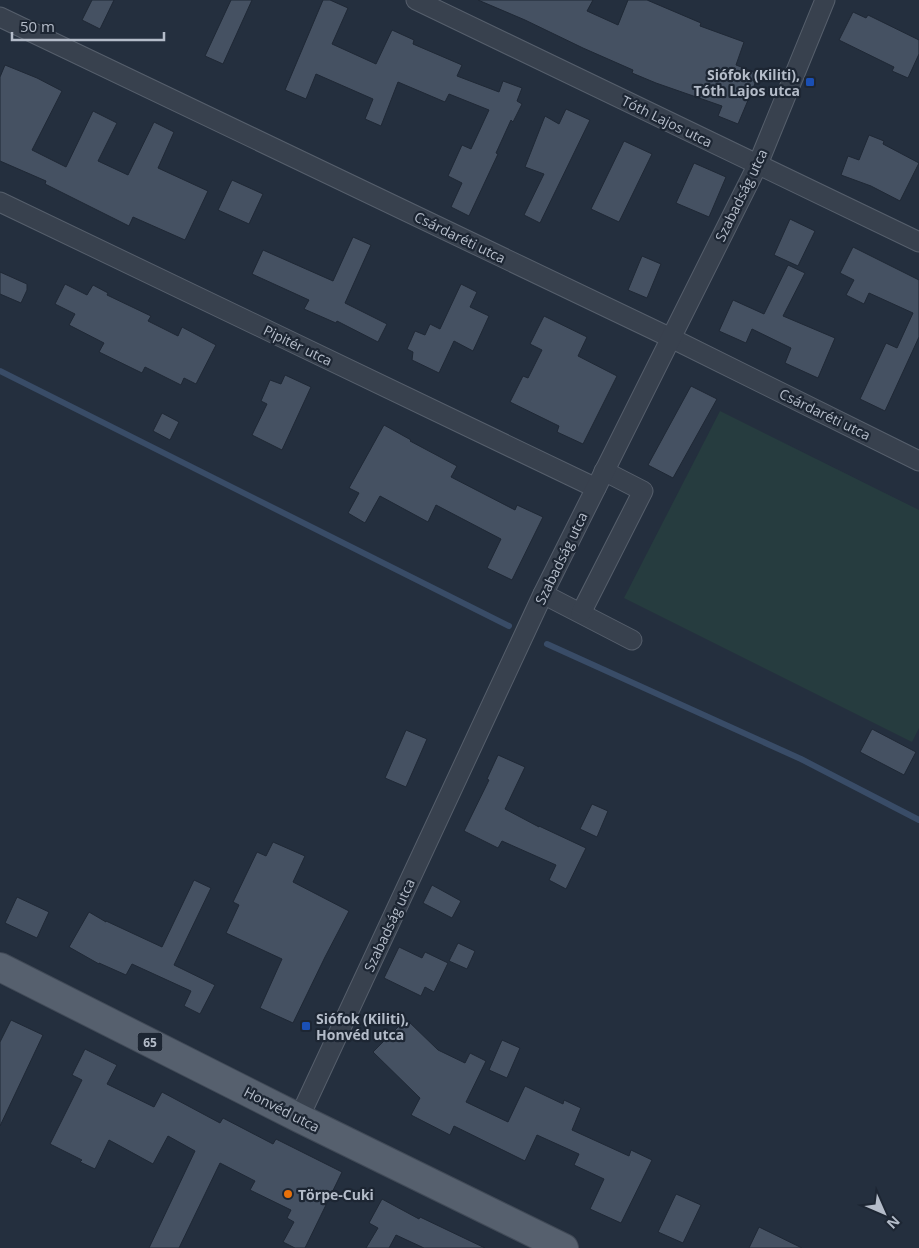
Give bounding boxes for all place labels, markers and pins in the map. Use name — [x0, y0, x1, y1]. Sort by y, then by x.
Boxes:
place label: Siófok (Kiliti), Tóth Lajos utca — [693, 65, 800, 100]
marker: Siófok (Kiliti), Tóth Lajos utca — [804, 76, 816, 88]
place label: Siófok (Kiliti), Honvéd utca — [316, 1009, 409, 1044]
marker: Siófok (Kiliti), Honvéd utca — [300, 1020, 312, 1032]
place label: Törpe-Cuki — [298, 1185, 374, 1204]
marker: Törpe-Cuki — [282, 1188, 294, 1200]

